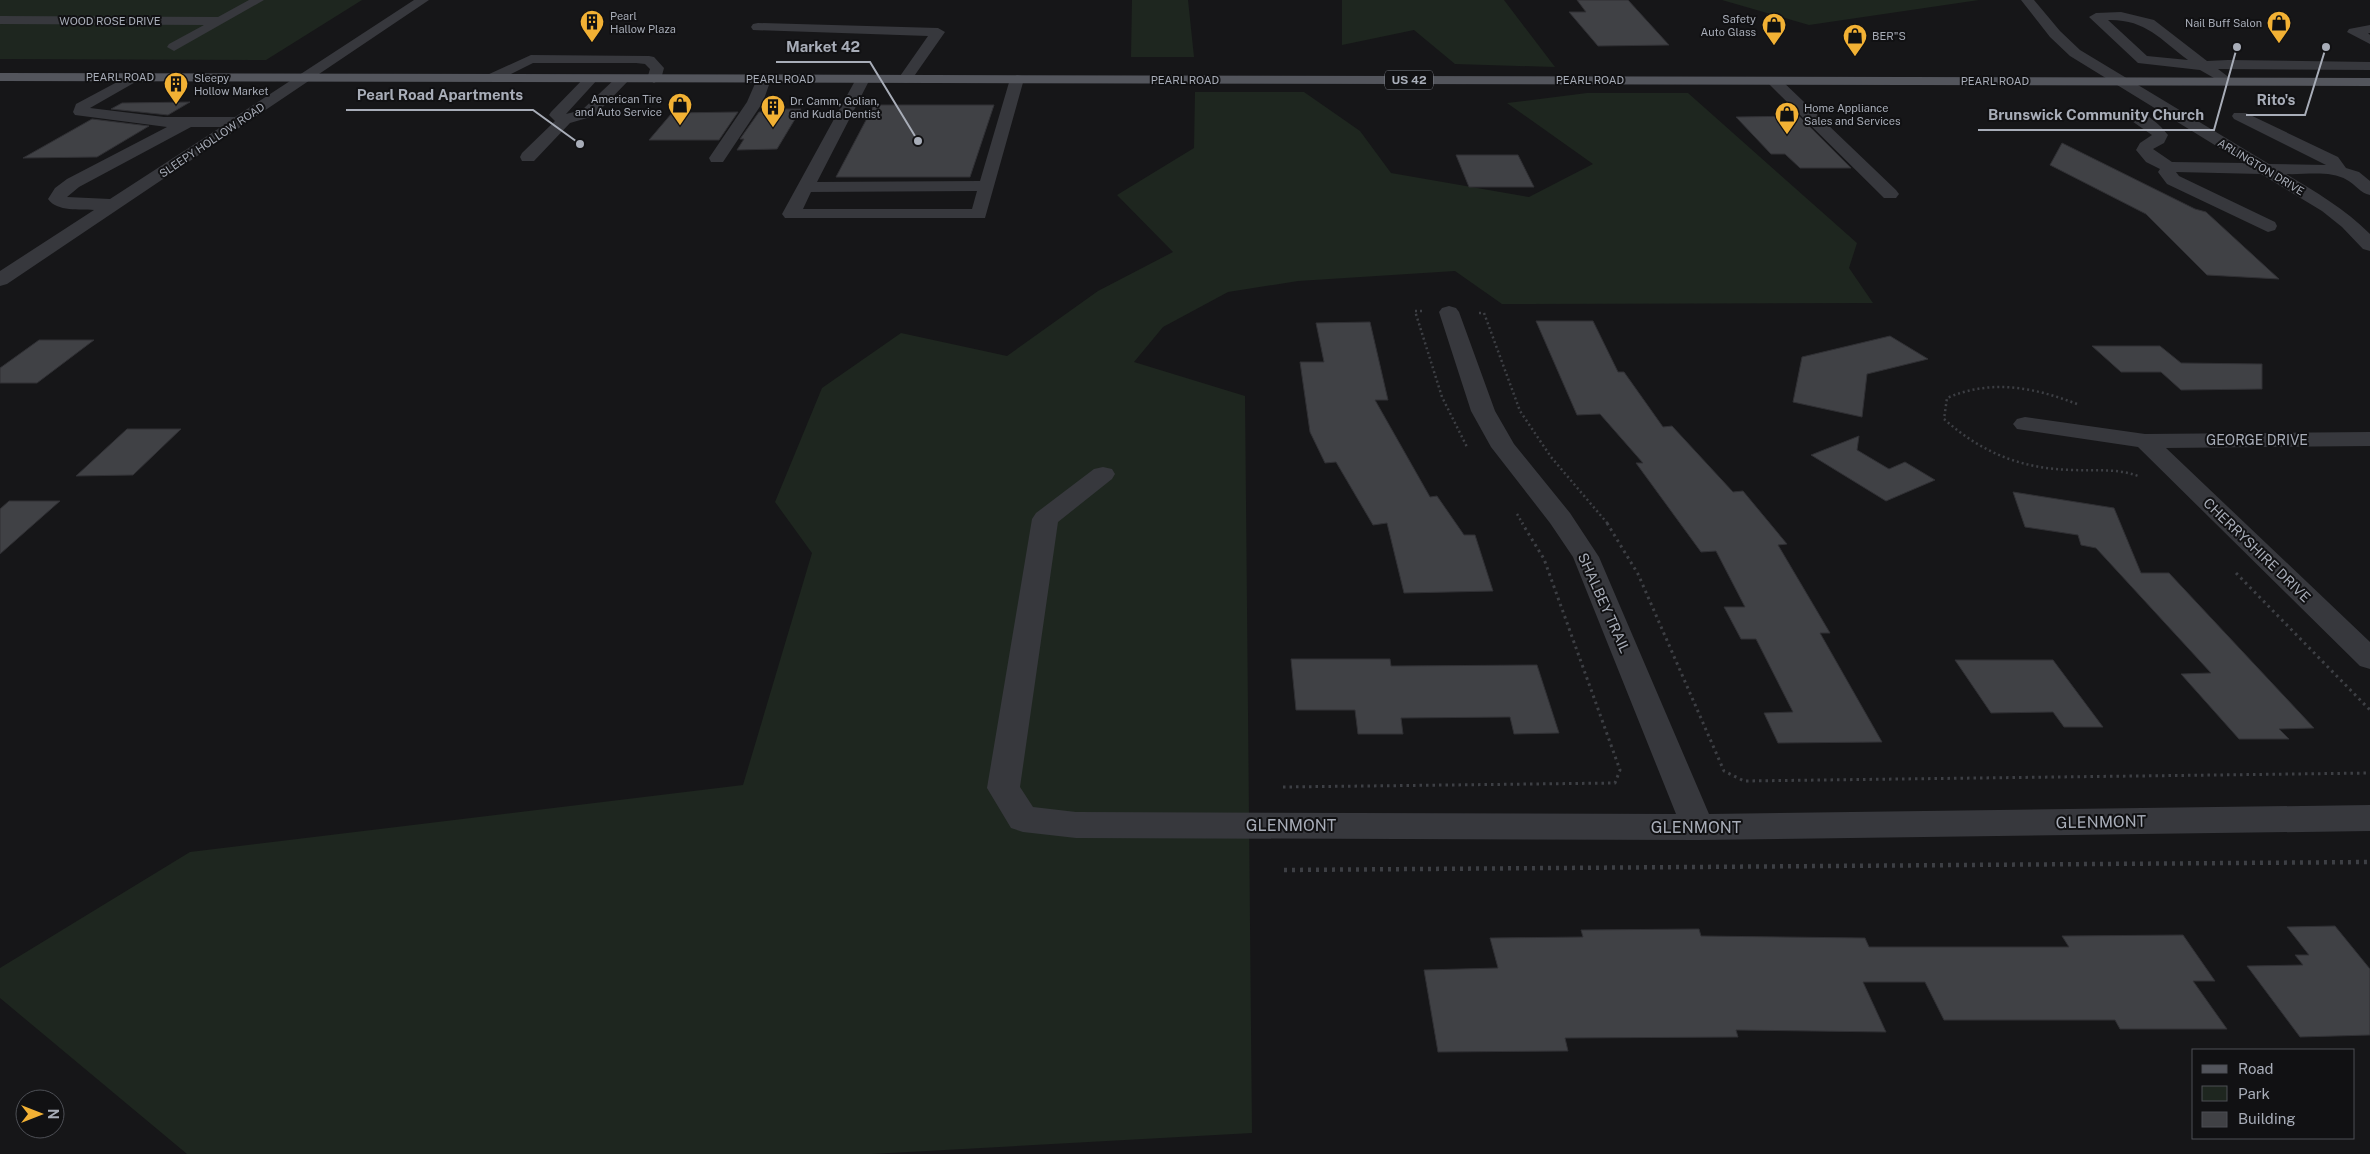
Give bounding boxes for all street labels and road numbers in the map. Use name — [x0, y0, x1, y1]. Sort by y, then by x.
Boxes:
street label: WOOD ROSE DRIVE — [59, 15, 161, 27]
road number: US 42 — [1385, 70, 1433, 90]
street label: PEARL ROAD — [86, 71, 155, 83]
street label: PEARL ROAD — [746, 73, 815, 85]
street label: PEARL ROAD — [1151, 74, 1220, 86]
street label: PEARL ROAD — [1556, 74, 1625, 86]
street label: PEARL ROAD — [1961, 75, 2030, 87]
street label: SLEEPY HOLLOW ROAD — [157, 100, 267, 180]
street label: ARLINGTON DRIVE — [2216, 136, 2306, 198]
street label: GEORGE DRIVE — [2206, 432, 2308, 448]
street label: CHERRYSHIRE DRIVE — [2200, 495, 2314, 605]
street label: SHALBEY TRAIL — [1575, 550, 1633, 656]
street label: GLENMONT — [2056, 812, 2147, 832]
street label: GLENMONT — [1246, 816, 1337, 835]
street label: GLENMONT — [1651, 818, 1742, 837]

